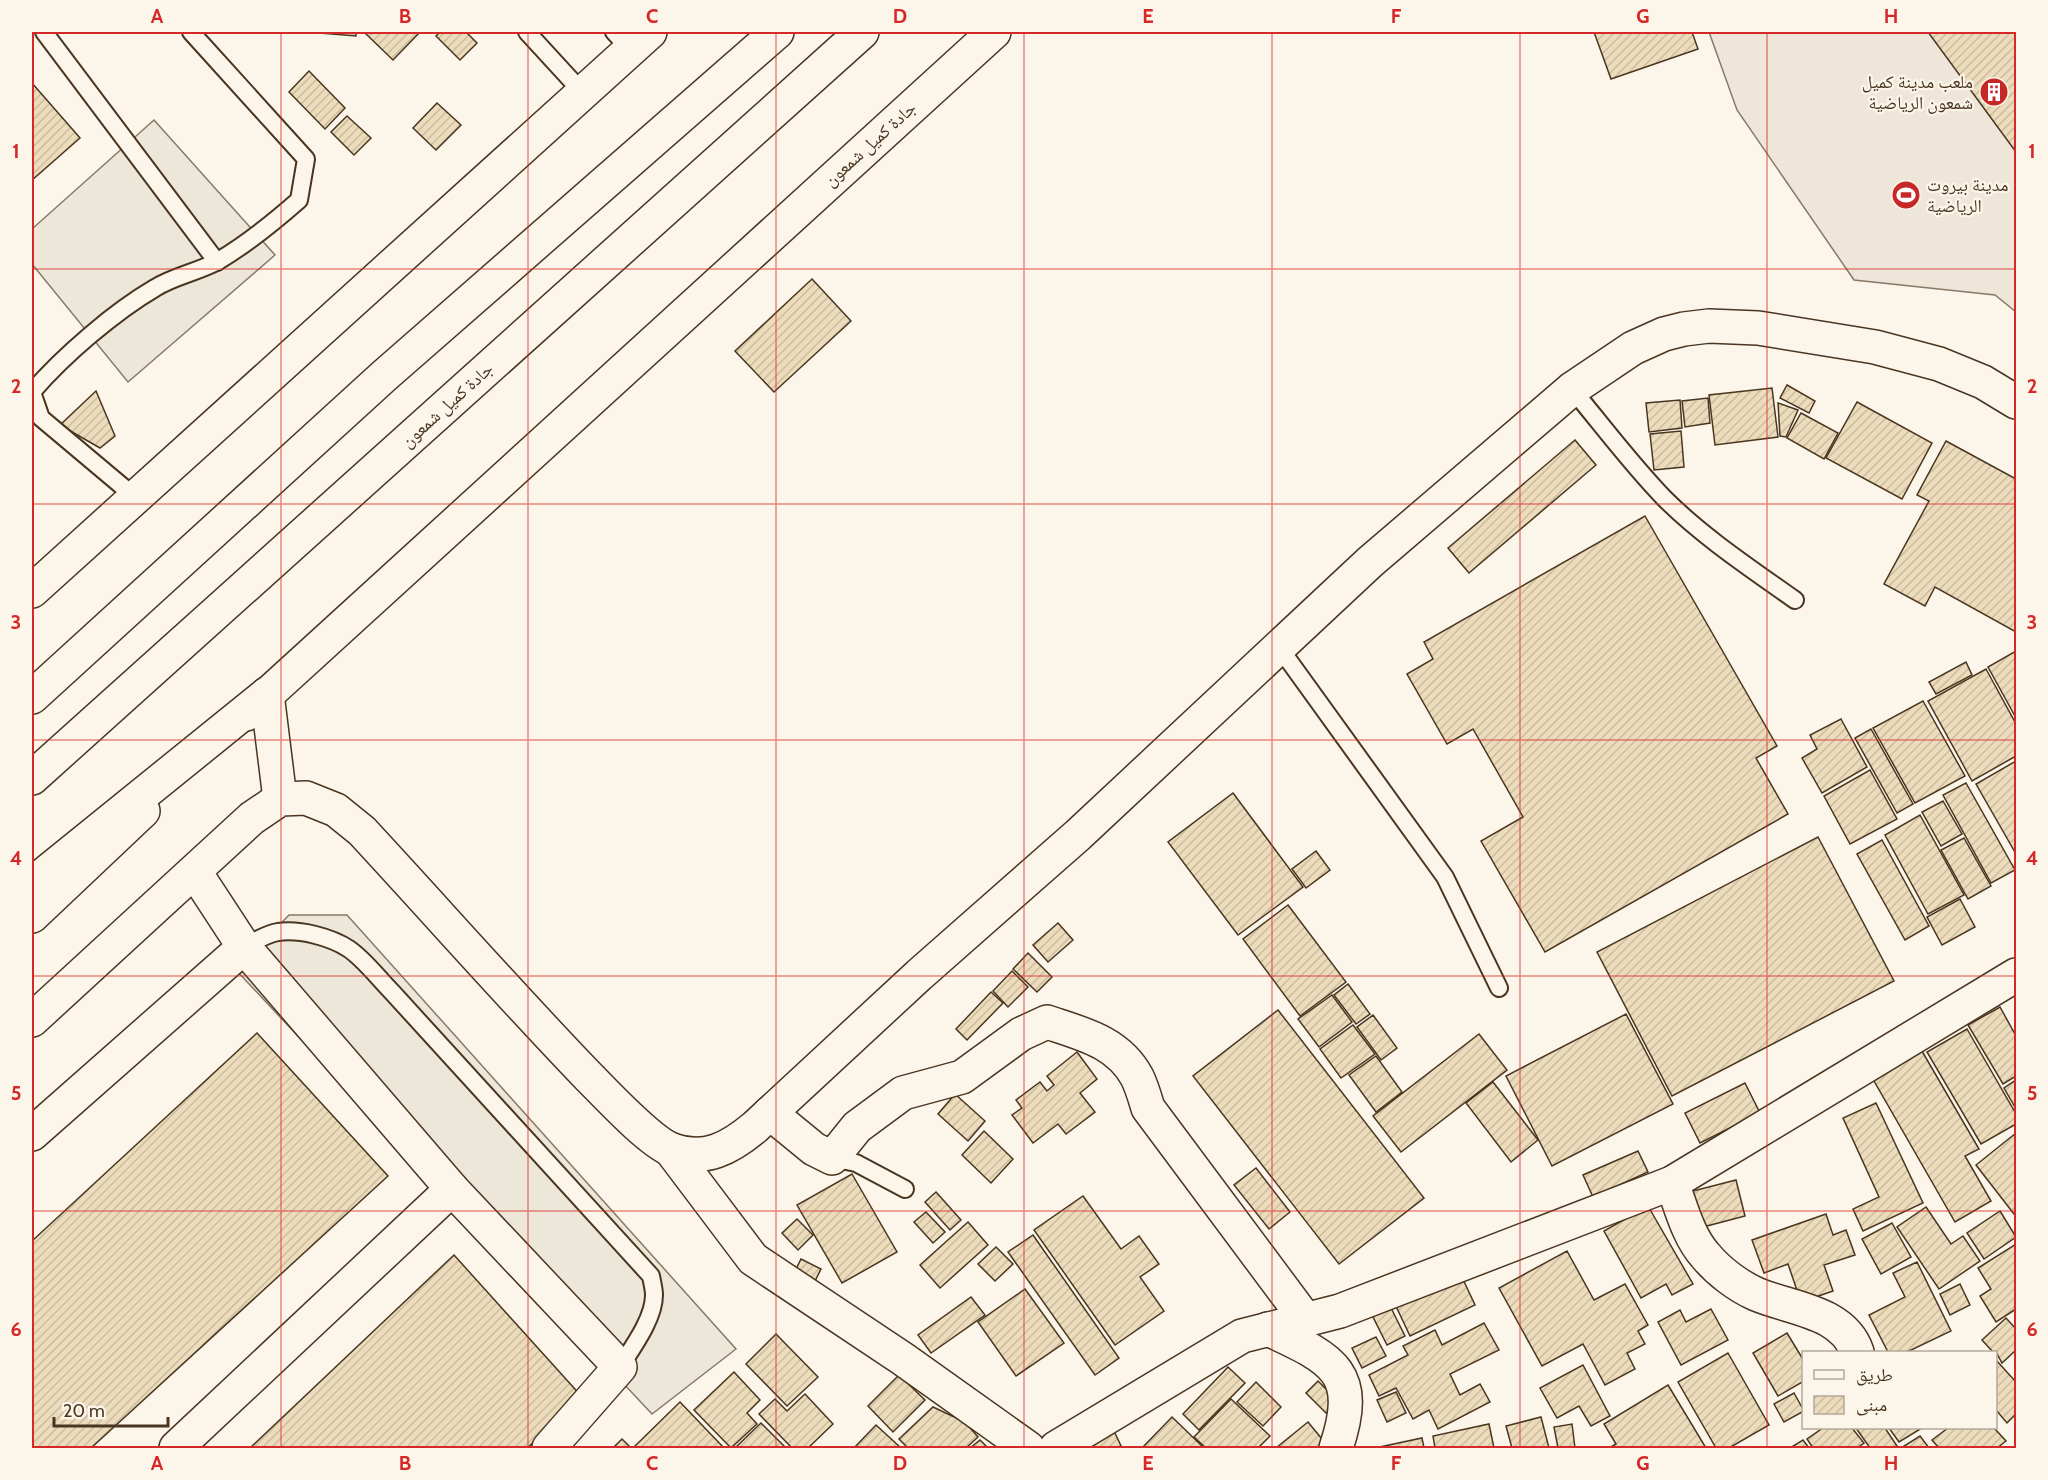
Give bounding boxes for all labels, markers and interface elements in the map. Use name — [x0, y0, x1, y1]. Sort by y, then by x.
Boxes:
text: A — [151, 4, 164, 28]
text: B — [399, 4, 411, 28]
text: C — [646, 4, 658, 28]
text: D — [893, 4, 907, 28]
text: E — [1142, 4, 1154, 28]
text: F — [1391, 4, 1402, 28]
text: G — [1636, 4, 1650, 28]
text: H — [1884, 4, 1898, 28]
place label: ملعب مدينة كميل شمعون الرياضية — [1862, 71, 1973, 114]
building icon: ملعب مدينة كميل شمعون الرياضية — [1978, 76, 2010, 108]
street label: جادة كميل شمعون — [819, 97, 921, 191]
text: 1 — [12, 139, 20, 163]
text: 1 — [2028, 139, 2036, 163]
place label: مدينة بيروت الرياضية — [1927, 174, 2008, 217]
sports icon: مدينة بيروت الرياضية — [1890, 179, 1922, 211]
street label: جادة كميل شمعون — [396, 358, 498, 452]
text: 2 — [11, 374, 21, 398]
text: 2 — [2027, 374, 2037, 398]
text: 3 — [11, 610, 21, 634]
text: 3 — [2027, 610, 2037, 634]
text: 4 — [10, 846, 22, 870]
text: 4 — [2026, 846, 2038, 870]
text: 5 — [11, 1081, 21, 1105]
text: 5 — [2027, 1081, 2037, 1105]
text: 6 — [10, 1317, 22, 1341]
text: 6 — [2026, 1317, 2038, 1341]
legend — [1802, 1351, 1997, 1429]
text: طريق — [1856, 1364, 1893, 1386]
scale bar — [54, 1390, 168, 1428]
text: مبنى — [1856, 1394, 1887, 1416]
text: 20 m — [63, 1400, 105, 1422]
text: A — [151, 1451, 164, 1475]
text: B — [399, 1451, 411, 1475]
text: C — [646, 1451, 658, 1475]
text: D — [893, 1451, 907, 1475]
text: E — [1142, 1451, 1154, 1475]
text: F — [1391, 1451, 1402, 1475]
text: G — [1636, 1451, 1650, 1475]
text: H — [1884, 1451, 1898, 1475]

